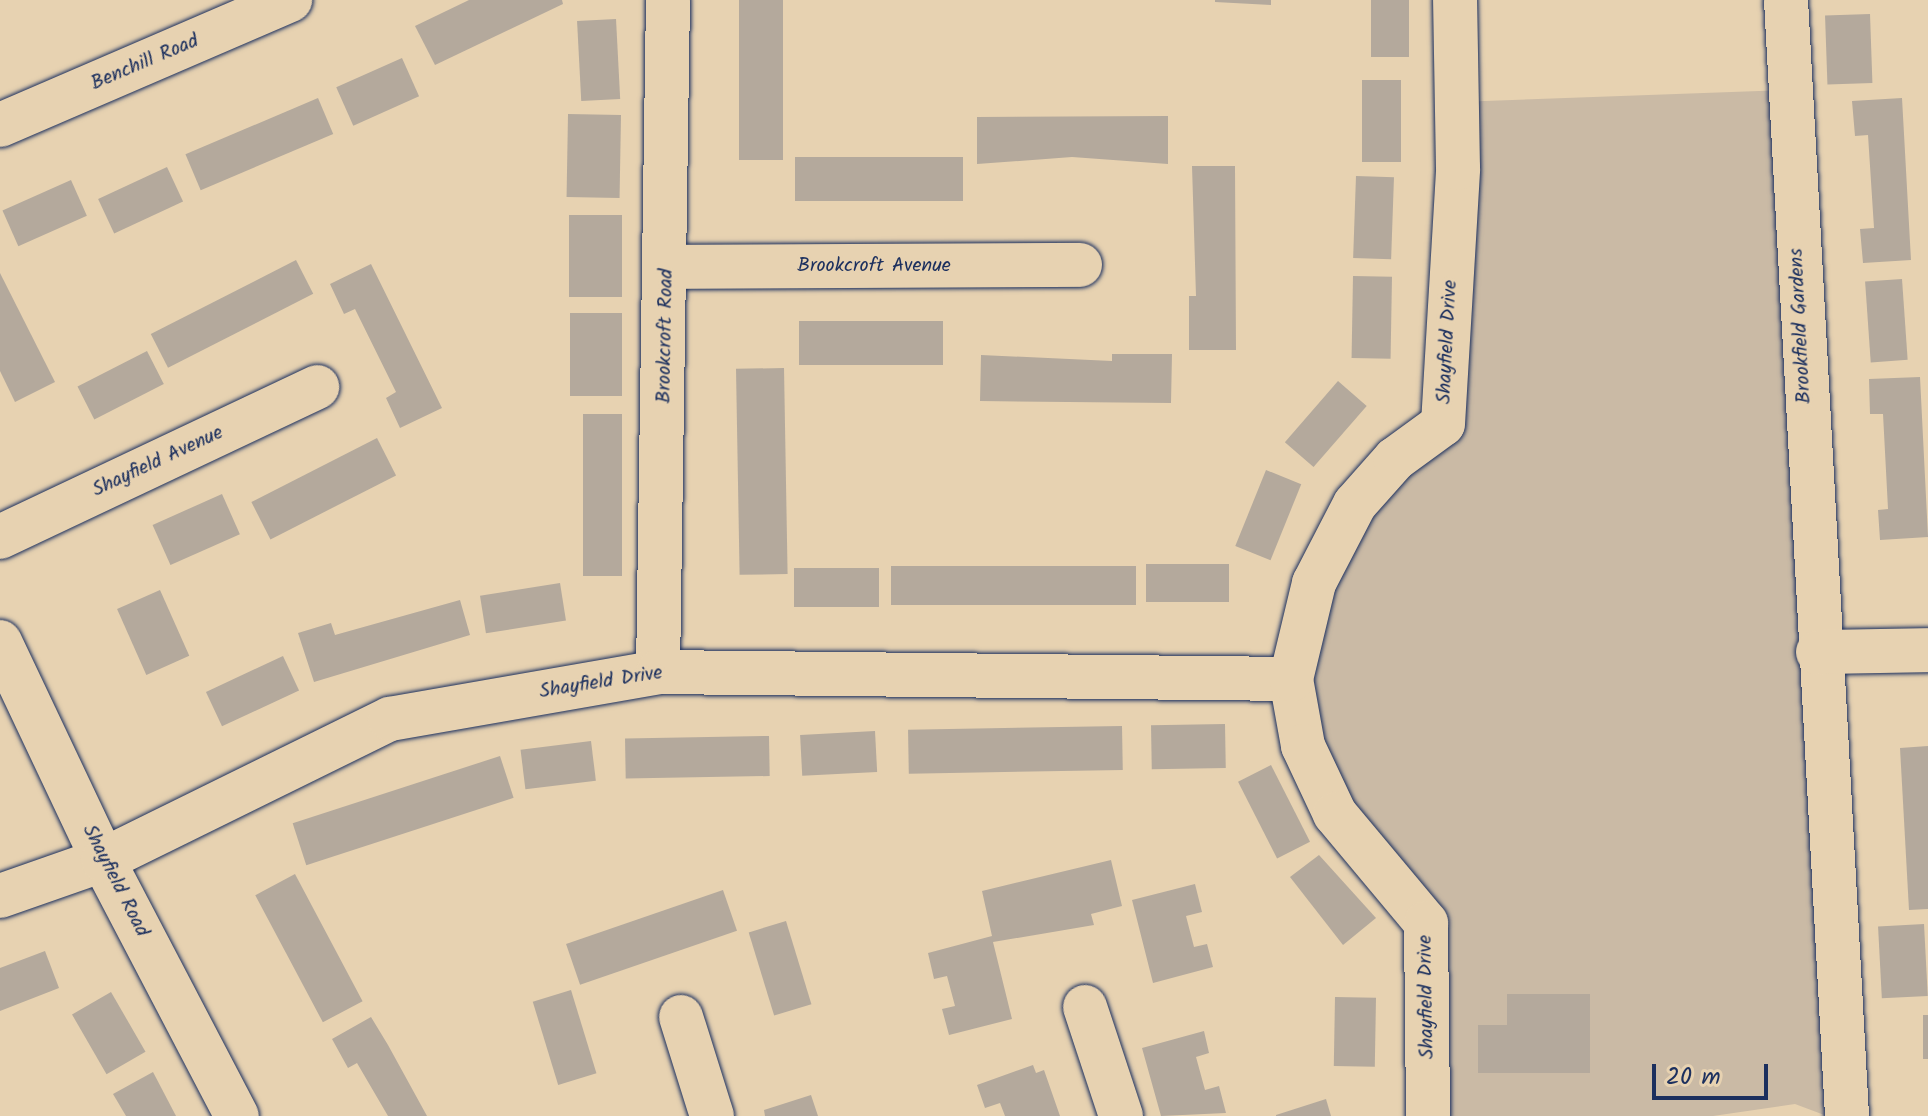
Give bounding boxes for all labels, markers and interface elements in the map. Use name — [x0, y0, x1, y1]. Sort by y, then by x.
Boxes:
street label: Benchill Road — [88, 30, 202, 96]
street label: Brookfield Gardens — [1785, 248, 1817, 404]
street label: Brookcroft Avenue — [797, 254, 951, 278]
street label: Brookcroft Road — [653, 268, 679, 404]
street label: Shayfield Drive — [1433, 279, 1463, 405]
street label: Shayfield Avenue — [89, 421, 227, 503]
street label: Shayfield Drive — [538, 661, 664, 705]
street label: Shayfield Road — [76, 821, 154, 941]
street label: Shayfield Drive — [1414, 935, 1440, 1059]
scale bar — [1656, 1048, 1772, 1098]
text: 20 m — [1666, 1058, 1721, 1097]

